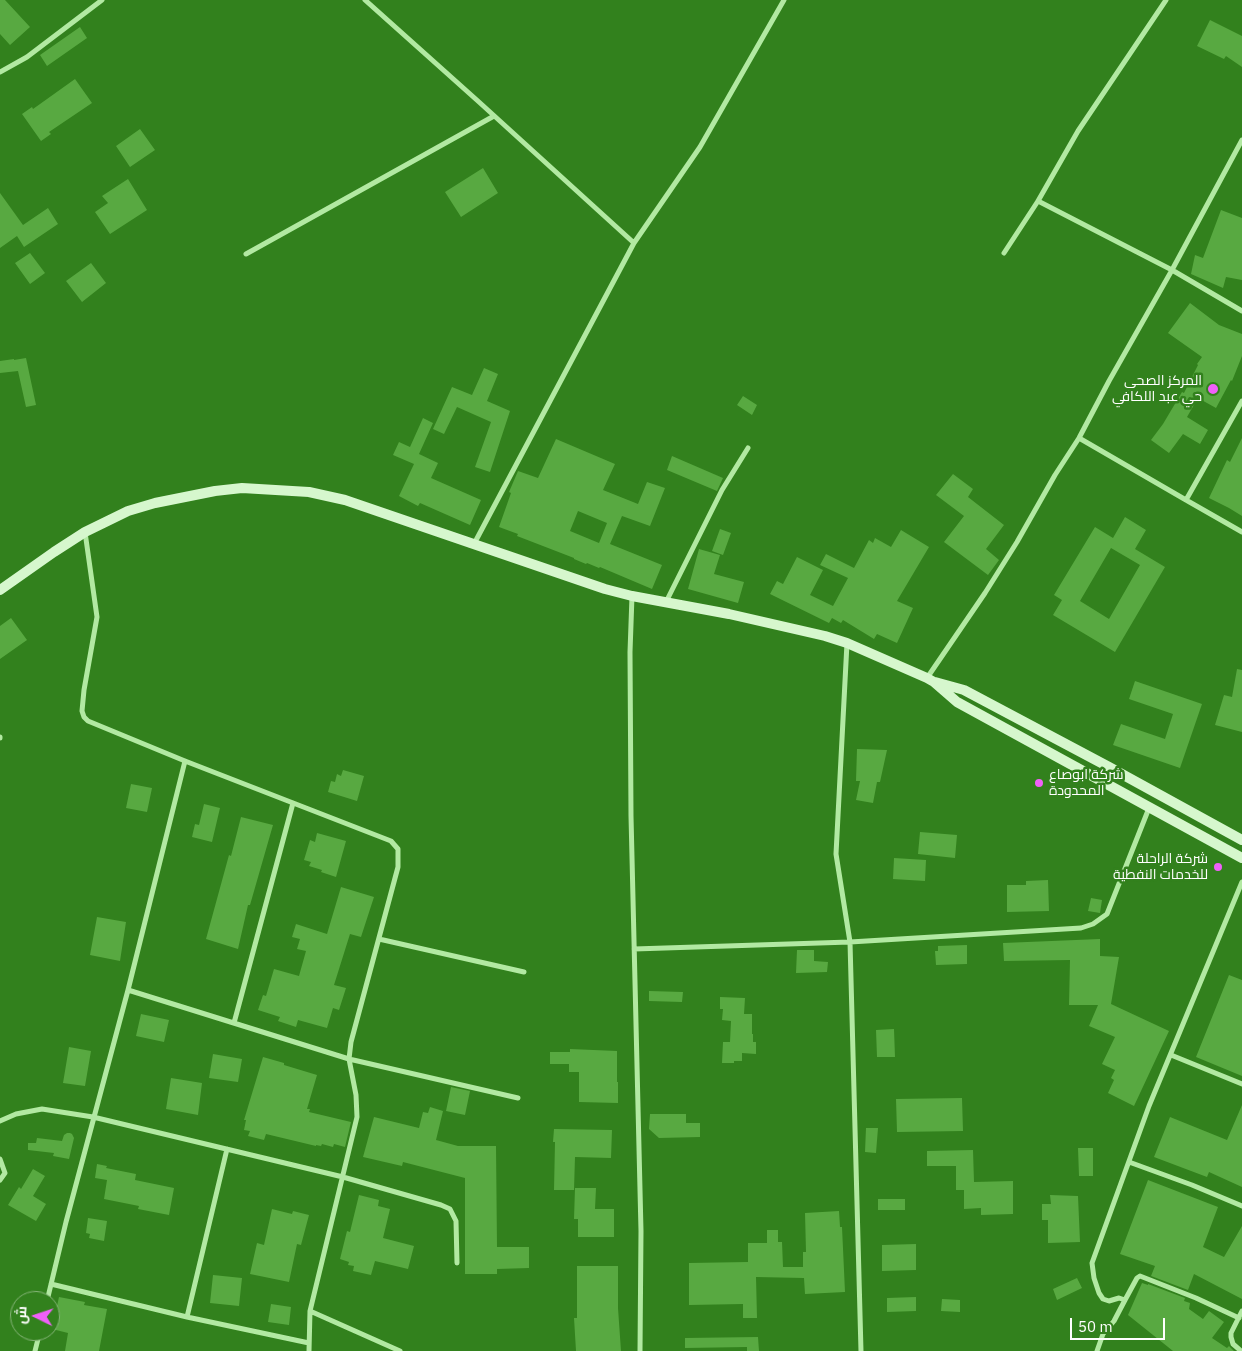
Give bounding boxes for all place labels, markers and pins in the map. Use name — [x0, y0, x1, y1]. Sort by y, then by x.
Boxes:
place label: المركز الصحي حي عبد اللكافي — [1112, 373, 1202, 406]
marker: المركز الصحي حي عبد اللكافي — [1206, 382, 1220, 396]
place label: شركة ابوصاع المحدودة — [1049, 767, 1124, 800]
marker: شركة ابوصاع المحدودة — [1033, 777, 1045, 789]
place label: شركة الراحلة للخدمات النفطية — [1113, 851, 1208, 884]
marker: شركة الراحلة للخدمات النفطية — [1212, 861, 1224, 873]

